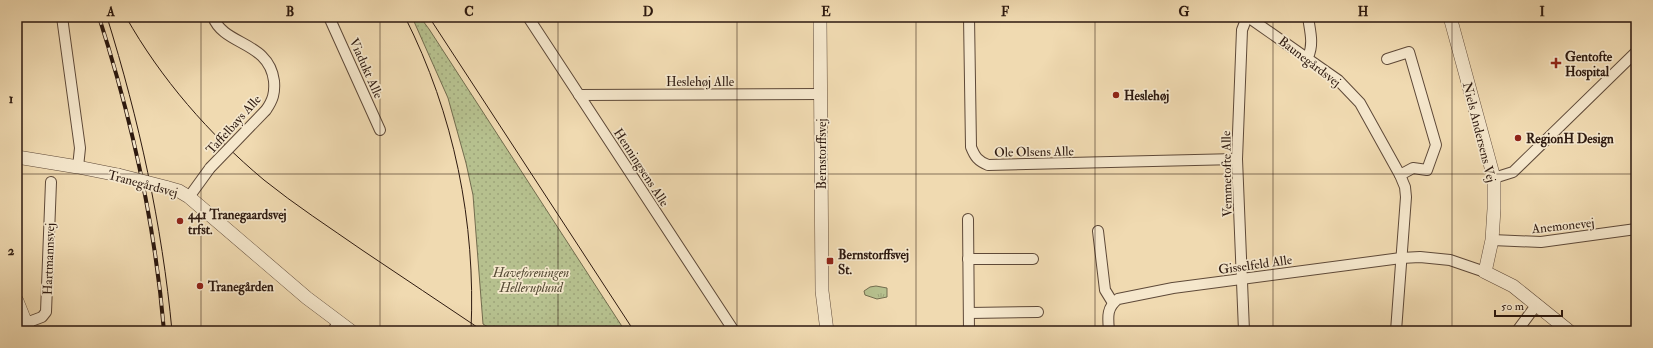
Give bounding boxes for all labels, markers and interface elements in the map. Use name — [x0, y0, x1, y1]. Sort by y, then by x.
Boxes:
text: A — [106, 4, 116, 20]
text: B — [286, 4, 294, 20]
text: C — [464, 4, 474, 20]
text: D — [643, 4, 654, 20]
text: E — [821, 4, 831, 20]
text: F — [1001, 4, 1010, 20]
text: G — [1179, 4, 1190, 20]
text: H — [1358, 4, 1369, 20]
text: I — [1539, 4, 1545, 20]
street label: Baunegårdsvej — [1275, 33, 1344, 90]
street label: Viadukt Alle — [346, 36, 387, 102]
place label: Gentofte Hospital — [1565, 49, 1613, 81]
marker: Gentofte Hospital — [1550, 57, 1562, 69]
street label: Heslehøj Alle — [666, 74, 735, 90]
street label: Niels Andersens Vej — [1459, 80, 1499, 184]
place label: Heslehøj — [1124, 88, 1169, 104]
marker: Heslehøj — [1111, 90, 1121, 100]
text: 1 — [9, 91, 14, 107]
street label: Taffelbays Alle — [203, 91, 266, 158]
street label: Bernstorffsvej — [814, 118, 830, 190]
street label: Henningsens Alle — [610, 125, 673, 210]
street label: Vemmetofte Alle — [1218, 130, 1236, 217]
place label: RegionH Design — [1526, 131, 1614, 148]
marker: RegionH Design — [1513, 133, 1523, 143]
street label: Ole Olsens Alle — [994, 143, 1075, 161]
street label: Tranegårdsvej — [106, 167, 180, 201]
place label: 441 Tranegaardsvej trfst. — [187, 207, 287, 238]
street label: Anemonevej — [1530, 215, 1595, 237]
marker: 441 Tranegaardsvej trfst. — [175, 216, 185, 226]
street label: Hartmannsvej — [40, 223, 58, 295]
text: 2 — [8, 243, 15, 259]
place label: Bernstorffsvej St. — [838, 247, 909, 278]
street label: Gisselfeld Alle — [1217, 252, 1294, 278]
marker: Bernstorffsvej St. — [825, 256, 835, 266]
park label: Haveforeningen Helleruplund — [492, 265, 569, 296]
place label: Tranegården — [207, 279, 274, 296]
marker: Tranegården — [195, 281, 205, 291]
scale bar — [1495, 292, 1562, 318]
text: 50 m — [1501, 299, 1525, 314]

